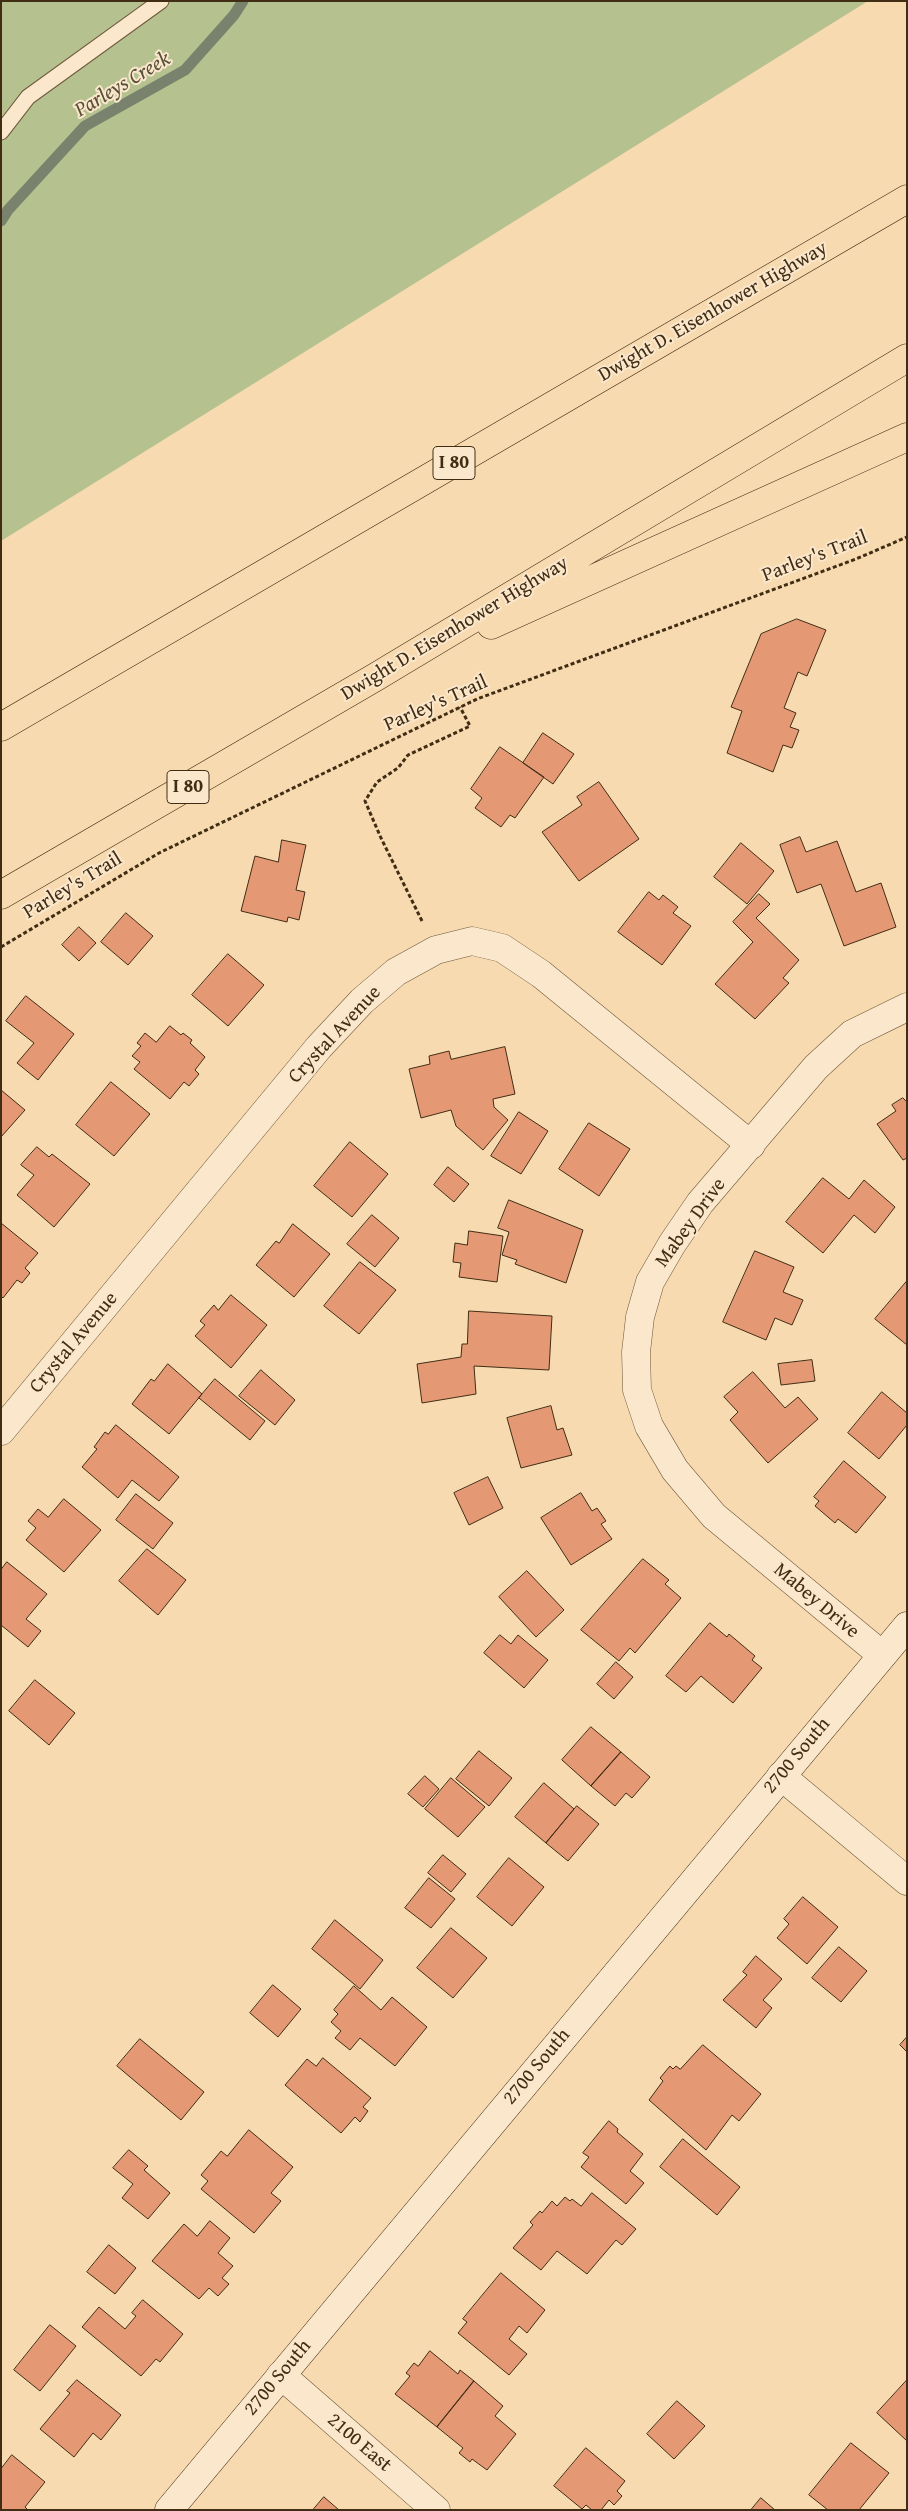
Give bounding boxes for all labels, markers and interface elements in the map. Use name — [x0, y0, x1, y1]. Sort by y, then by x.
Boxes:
water label: Parleys Creek — [71, 47, 175, 123]
street label: Dwight D. Eisenhower Highway — [594, 236, 832, 388]
road number: I 80 — [433, 446, 475, 479]
street label: Parley's Trail — [759, 526, 871, 588]
street label: Dwight D. Eisenhower Highway — [337, 552, 573, 706]
street label: Parley's Trail — [380, 670, 492, 738]
road number: I 80 — [167, 770, 209, 804]
street label: Parley's Trail — [19, 847, 127, 925]
street label: Crystal Avenue — [284, 981, 386, 1089]
street label: Mabey Drive — [650, 1174, 732, 1272]
street label: Crystal Avenue — [25, 1287, 123, 1399]
street label: Mabey Drive — [768, 1558, 864, 1644]
street label: 2700 South — [758, 1713, 836, 1799]
street label: 2700 South — [498, 2024, 576, 2110]
street label: 2700 South — [239, 2335, 317, 2421]
street label: 2100 East — [322, 2409, 396, 2477]

